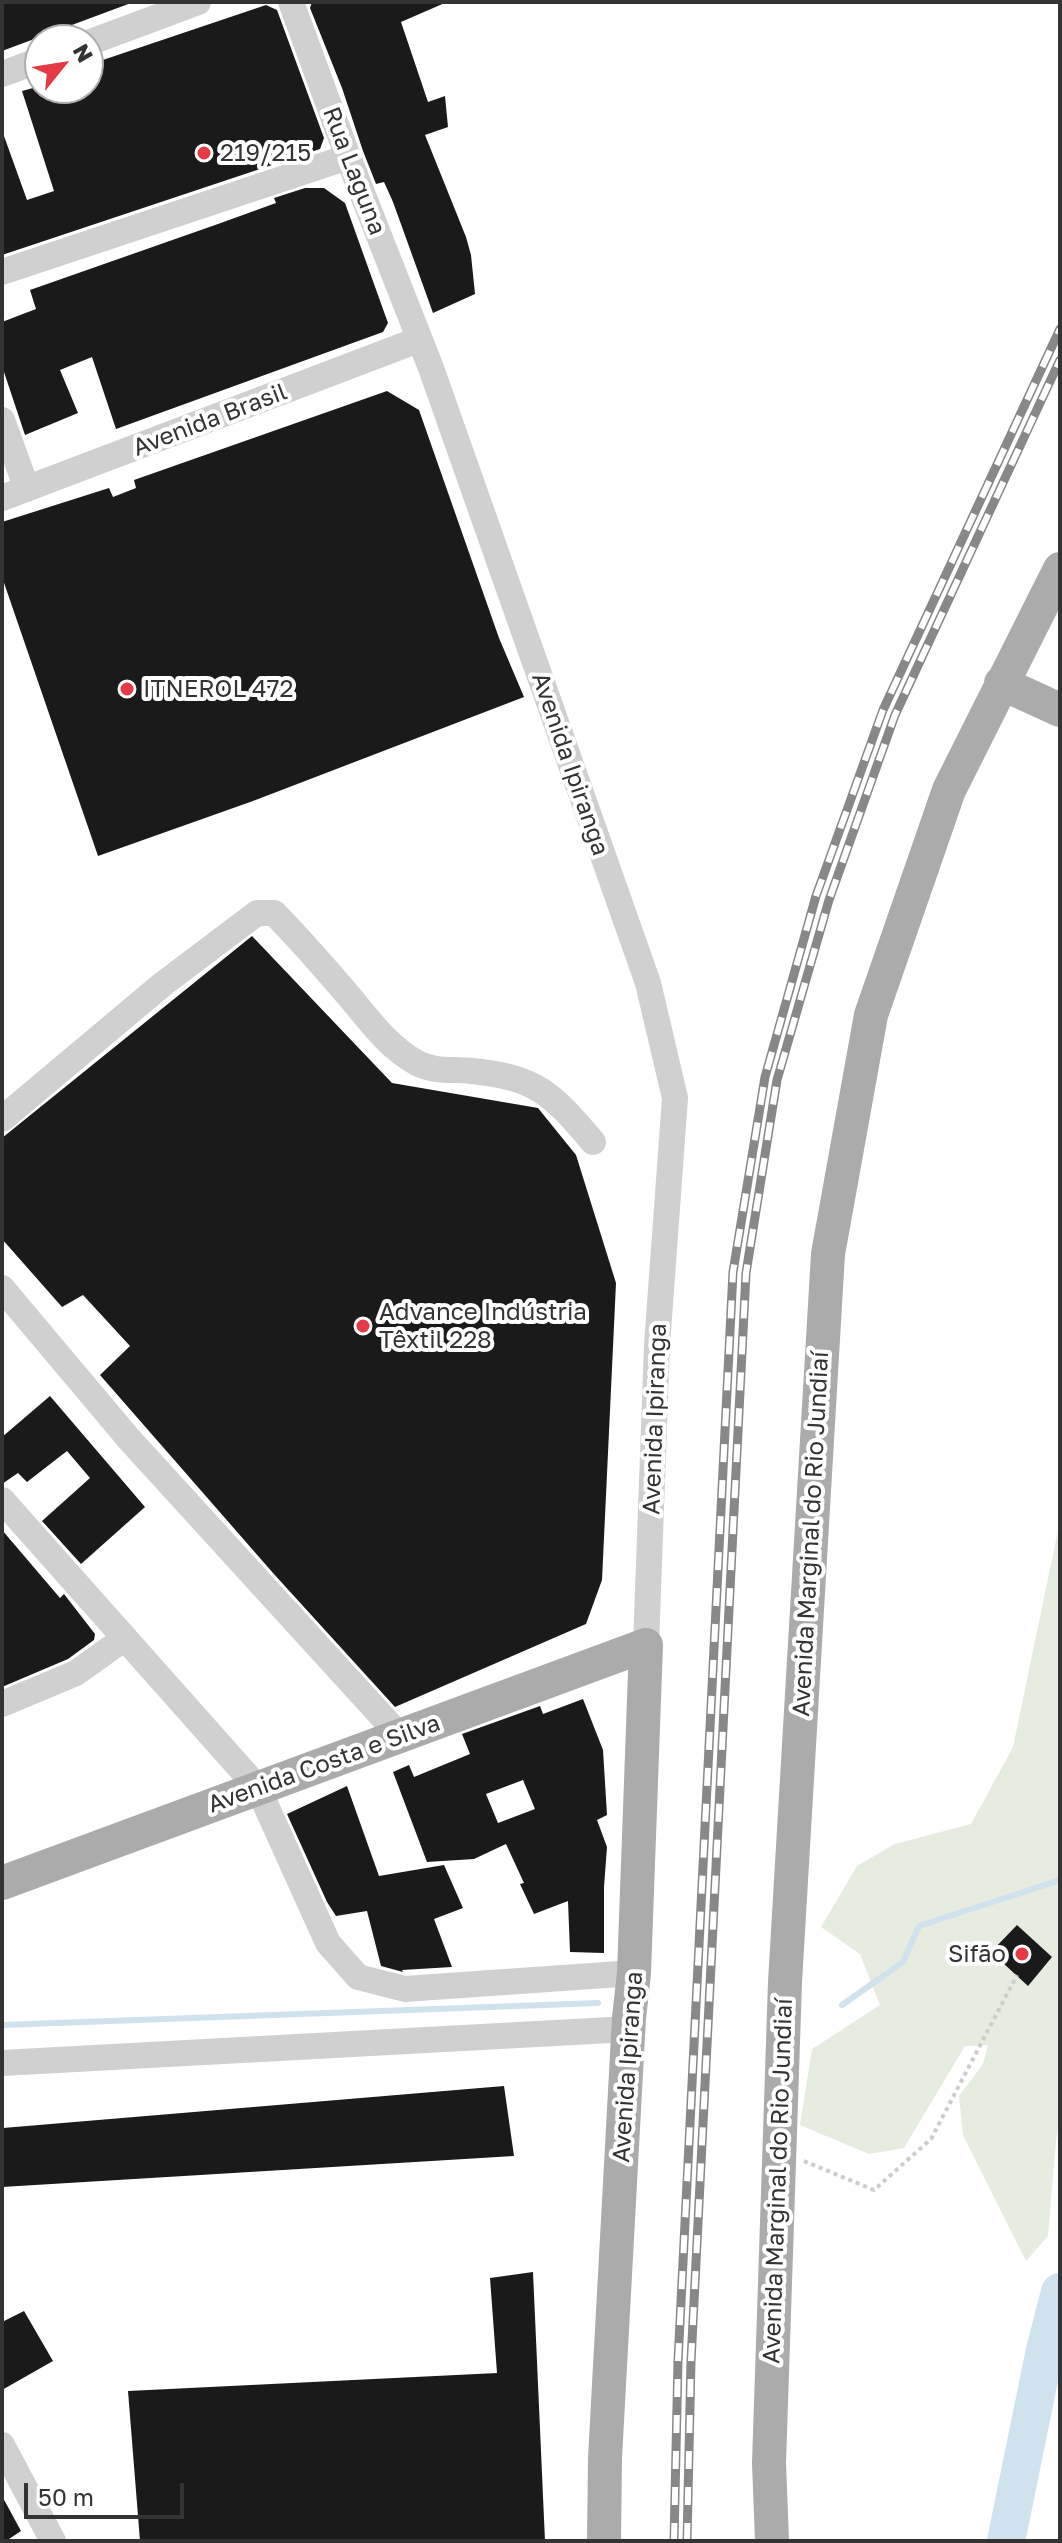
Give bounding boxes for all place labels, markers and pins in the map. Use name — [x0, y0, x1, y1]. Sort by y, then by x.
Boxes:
place label: 219/215 — [220, 139, 311, 167]
marker: 219/215 — [195, 144, 213, 162]
place label: ITNEROL 472 — [143, 675, 293, 703]
marker: ITNEROL 472 — [118, 680, 136, 698]
place label: Advance Indústria Têxtil 228 — [379, 1298, 587, 1354]
marker: Advance Indústria Têxtil 228 — [354, 1317, 372, 1335]
place label: Sifão — [948, 1940, 1006, 1968]
marker: Sifão — [1013, 1945, 1031, 1963]

